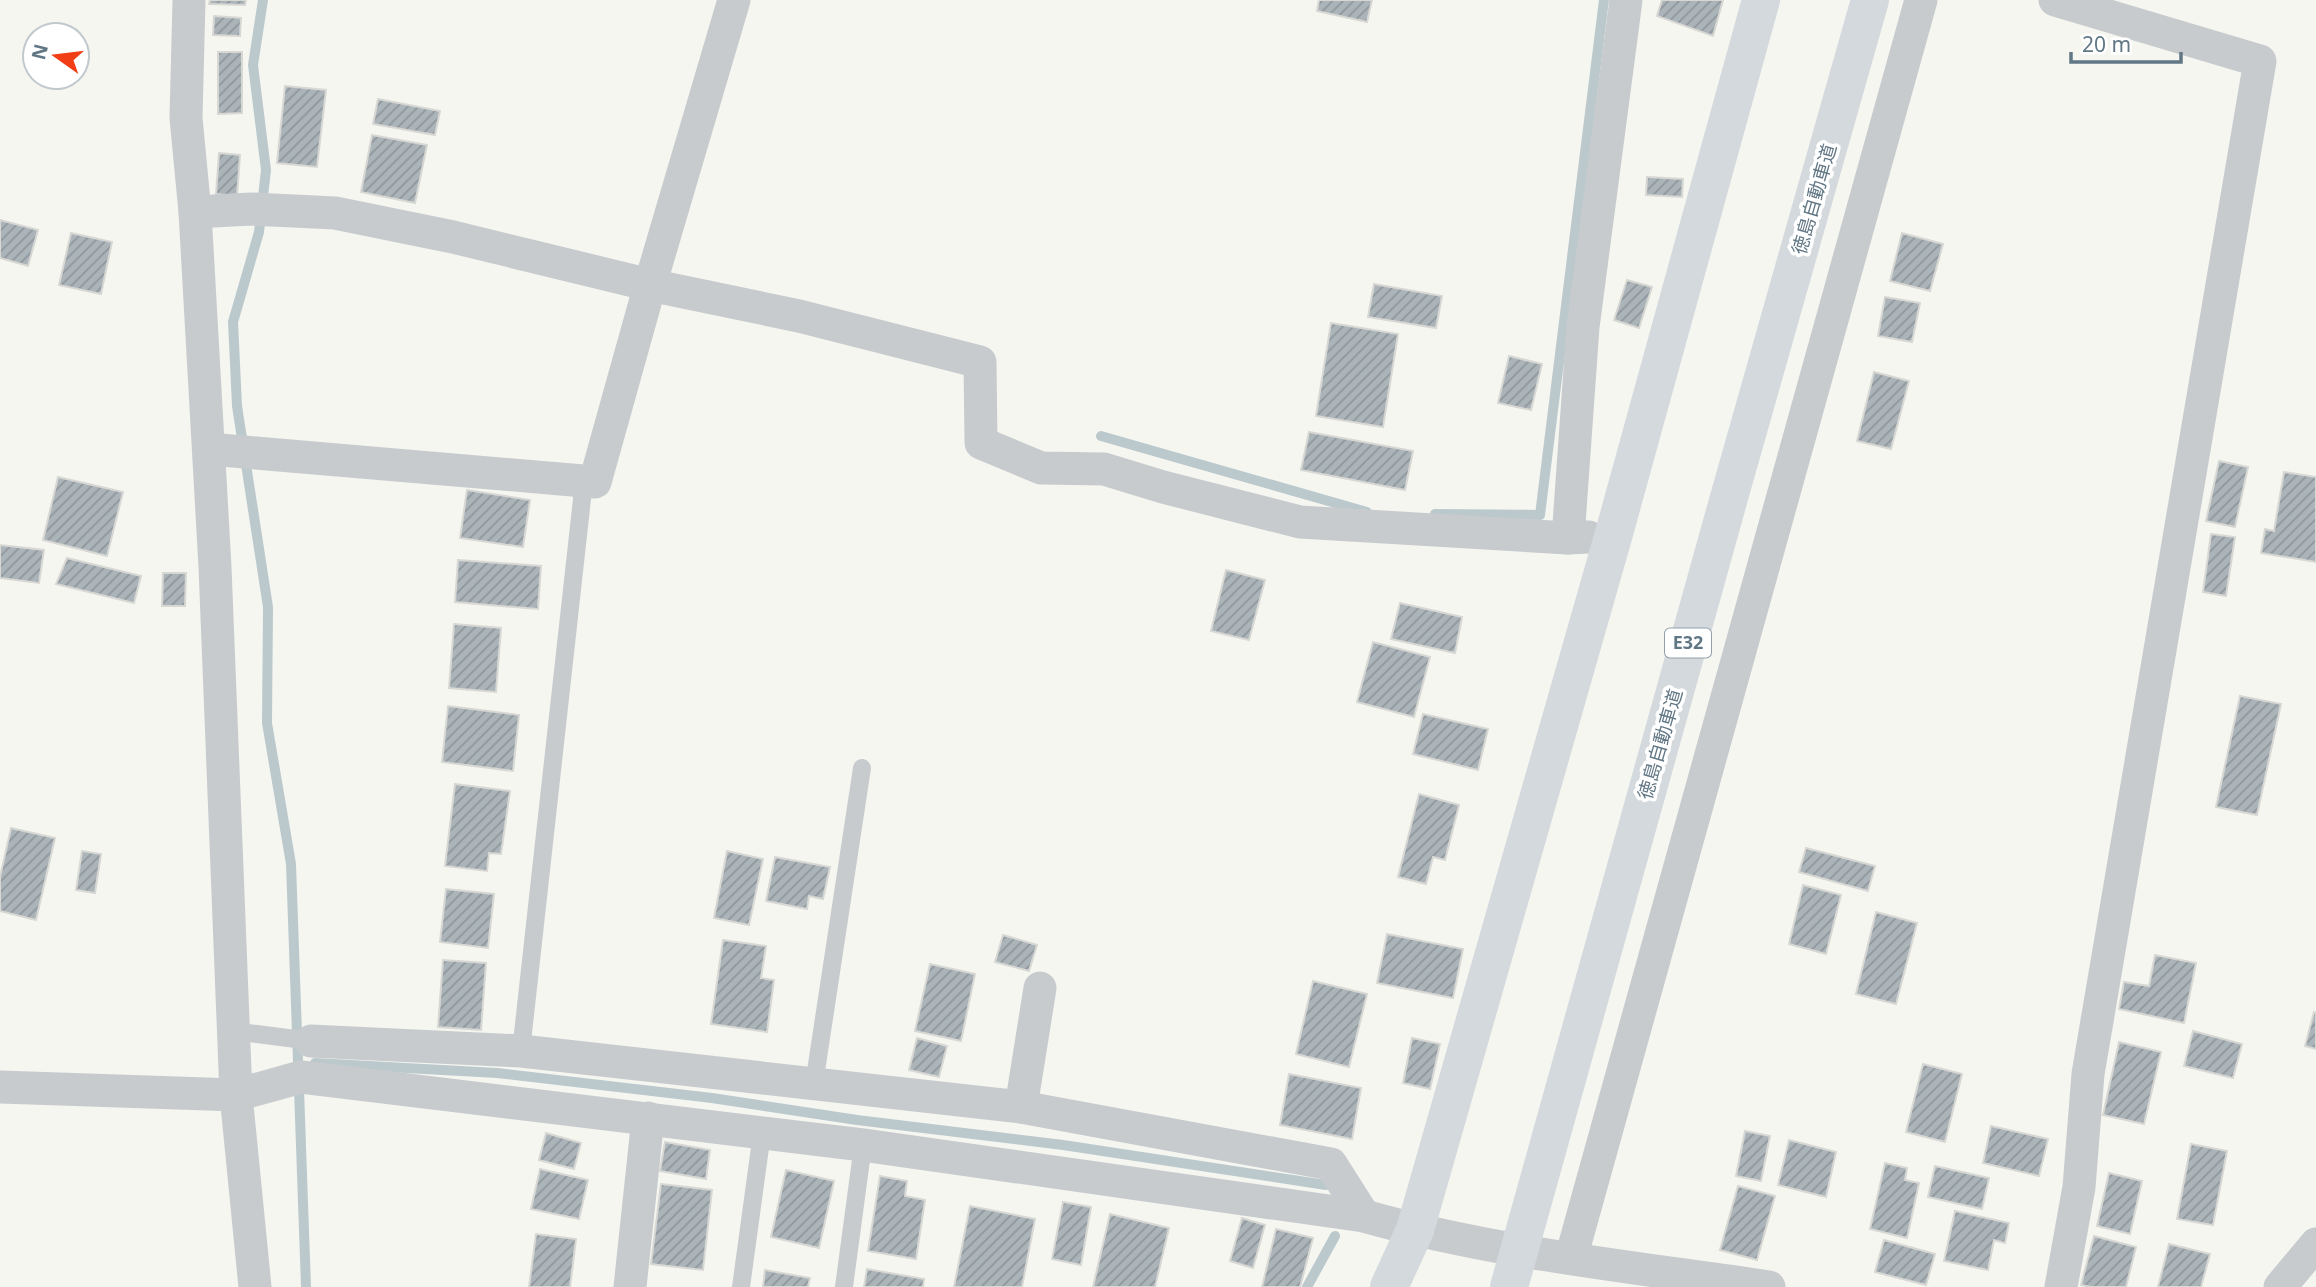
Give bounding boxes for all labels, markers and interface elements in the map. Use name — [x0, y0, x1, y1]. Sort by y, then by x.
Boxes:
north arrow — [21, 21, 91, 91]
scale bar — [2071, 21, 2181, 65]
text: 20 m — [2082, 30, 2131, 58]
text: N — [25, 41, 54, 63]
street label: 徳島自動車道 — [1786, 141, 1842, 257]
road number: E32 — [1665, 628, 1711, 658]
street label: 徳島自動車道 — [1632, 686, 1688, 802]

